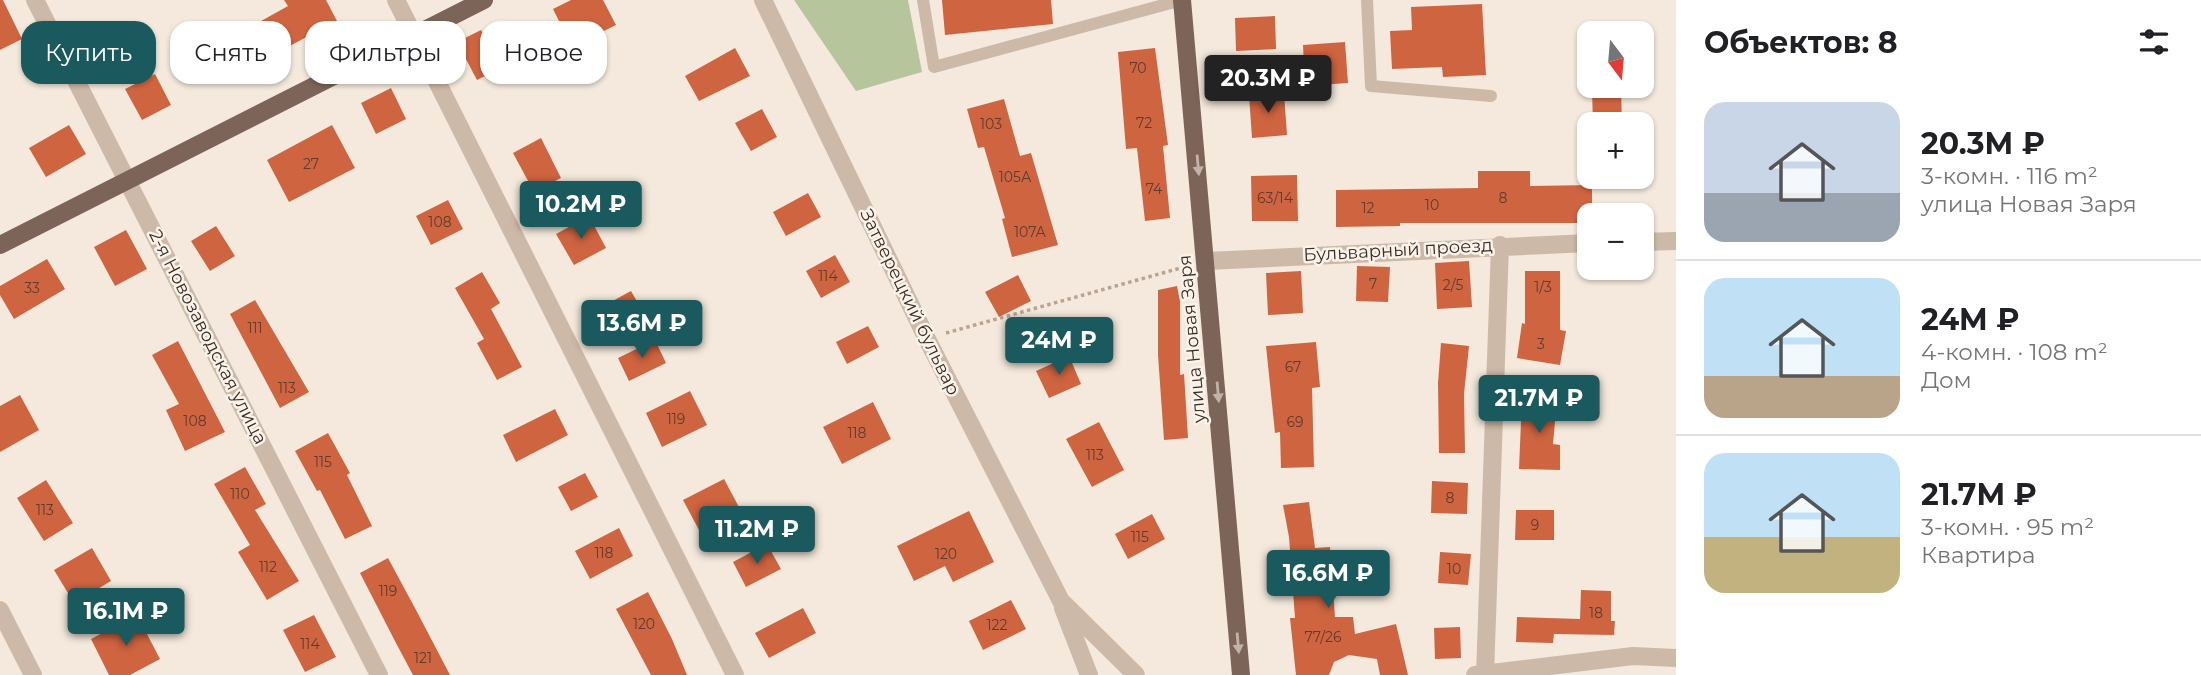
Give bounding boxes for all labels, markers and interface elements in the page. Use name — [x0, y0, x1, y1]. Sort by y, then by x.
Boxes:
chip: Купить — [21, 21, 156, 84]
chip: Снять — [170, 21, 291, 84]
chip: Фильтры — [305, 21, 466, 84]
chip: Новое — [480, 21, 607, 84]
north arrow — [1577, 21, 1654, 98]
map controls — [1577, 21, 1654, 280]
icon: filters — [2135, 23, 2173, 61]
text: Объектов: 8 — [1704, 24, 1898, 61]
pin: 20.3M ₽ — [1203, 55, 1333, 115]
house number: 70 — [1129, 59, 1147, 77]
text: 20.3M ₽ — [1220, 64, 1316, 92]
button: + — [1577, 112, 1654, 189]
house number: 72 — [1136, 114, 1152, 132]
house number: 103 — [980, 115, 1002, 133]
text: 20.3M ₽ — [1921, 125, 2045, 162]
icon: home — [1760, 130, 1844, 214]
house number: 27 — [303, 155, 319, 173]
one-way arrow — [1193, 155, 1204, 177]
text: 3-комн. · 116 m² — [1921, 162, 2098, 190]
house number: 105А — [999, 168, 1032, 186]
house number: 74 — [1146, 180, 1163, 198]
pin: 10.2M ₽ — [516, 182, 646, 241]
house number: 63/14 — [1257, 189, 1294, 207]
house number: 8 — [1499, 189, 1508, 207]
text: 10.2M ₽ — [536, 190, 626, 218]
text: улица Новая Заря — [1921, 190, 2137, 218]
house number: 10 — [1425, 196, 1439, 214]
house number: 12 — [1361, 199, 1375, 217]
button: − — [1577, 203, 1654, 280]
street label: Затверецкий бульвар — [855, 205, 965, 399]
house number: 108 — [428, 213, 452, 231]
house number: 107А — [1014, 223, 1047, 241]
street label: 2-я Новозаводская улица — [144, 226, 272, 448]
street label: Бульварный проезд — [1303, 234, 1493, 266]
street label: улица Новая Заря — [1174, 254, 1210, 425]
house number: 114 — [818, 267, 838, 285]
house number: 7 — [1369, 275, 1377, 293]
house number: 2/5 — [1443, 276, 1463, 294]
house number: 1/3 — [1534, 278, 1552, 296]
house number: 33 — [24, 279, 40, 297]
pin: 13.6M ₽ — [577, 300, 707, 360]
text: 24M ₽ — [1921, 301, 2019, 338]
icon: home — [1760, 306, 1844, 390]
text: 13.6M ₽ — [597, 309, 687, 337]
pin: 24M ₽ — [1010, 318, 1108, 377]
house number: 111 — [247, 319, 263, 337]
text: 24M ₽ — [1021, 326, 1097, 354]
house number: 3 — [1537, 335, 1545, 353]
text: 4-комн. · 108 m² — [1921, 338, 2108, 366]
house number: 67 — [1285, 358, 1301, 376]
text: Дом — [1921, 366, 1972, 394]
pin: 21.7M ₽ — [1474, 376, 1604, 435]
house number: 113 — [278, 379, 296, 397]
one-way arrow — [1213, 381, 1224, 403]
text: 21.7M ₽ — [1495, 384, 1583, 412]
house number: 119 — [667, 410, 685, 428]
house number: 108 — [183, 412, 207, 430]
house number: 69 — [1286, 413, 1304, 431]
house number: 118 — [847, 424, 867, 442]
house number: 113 — [1086, 446, 1104, 464]
house number: 115 — [314, 453, 332, 471]
text: 21.7M ₽ — [1921, 476, 2037, 513]
icon: home — [1760, 481, 1844, 565]
house number: 110 — [230, 485, 250, 503]
house number: 8 — [1446, 489, 1455, 507]
house number: 113 — [36, 501, 54, 519]
pin: 11.2M ₽ — [692, 506, 822, 566]
text: 3-комн. · 95 m² — [1921, 513, 2094, 541]
text: 11.2M ₽ — [715, 515, 799, 543]
house number: 9 — [1531, 516, 1539, 534]
house number: 115 — [1131, 528, 1149, 546]
text: Квартира — [1921, 541, 2035, 569]
house number: 118 — [594, 544, 614, 562]
house number: 120 — [935, 545, 957, 563]
pin: 16.6M ₽ — [1263, 550, 1393, 610]
house number: 112 — [259, 558, 277, 576]
text: 16.6M ₽ — [1283, 559, 1373, 587]
house number: 10 — [1447, 560, 1461, 578]
house number: 119 — [379, 582, 397, 600]
pin: 16.1M ₽ — [61, 588, 191, 648]
text: 16.1M ₽ — [84, 597, 168, 625]
house number: 18 — [1589, 604, 1603, 622]
house number: 120 — [633, 615, 655, 633]
house number: 122 — [987, 616, 1008, 634]
house number: 77/26 — [1304, 628, 1342, 646]
one-way arrow — [1233, 632, 1244, 654]
house number: 114 — [300, 635, 320, 653]
house number: 121 — [414, 649, 432, 667]

